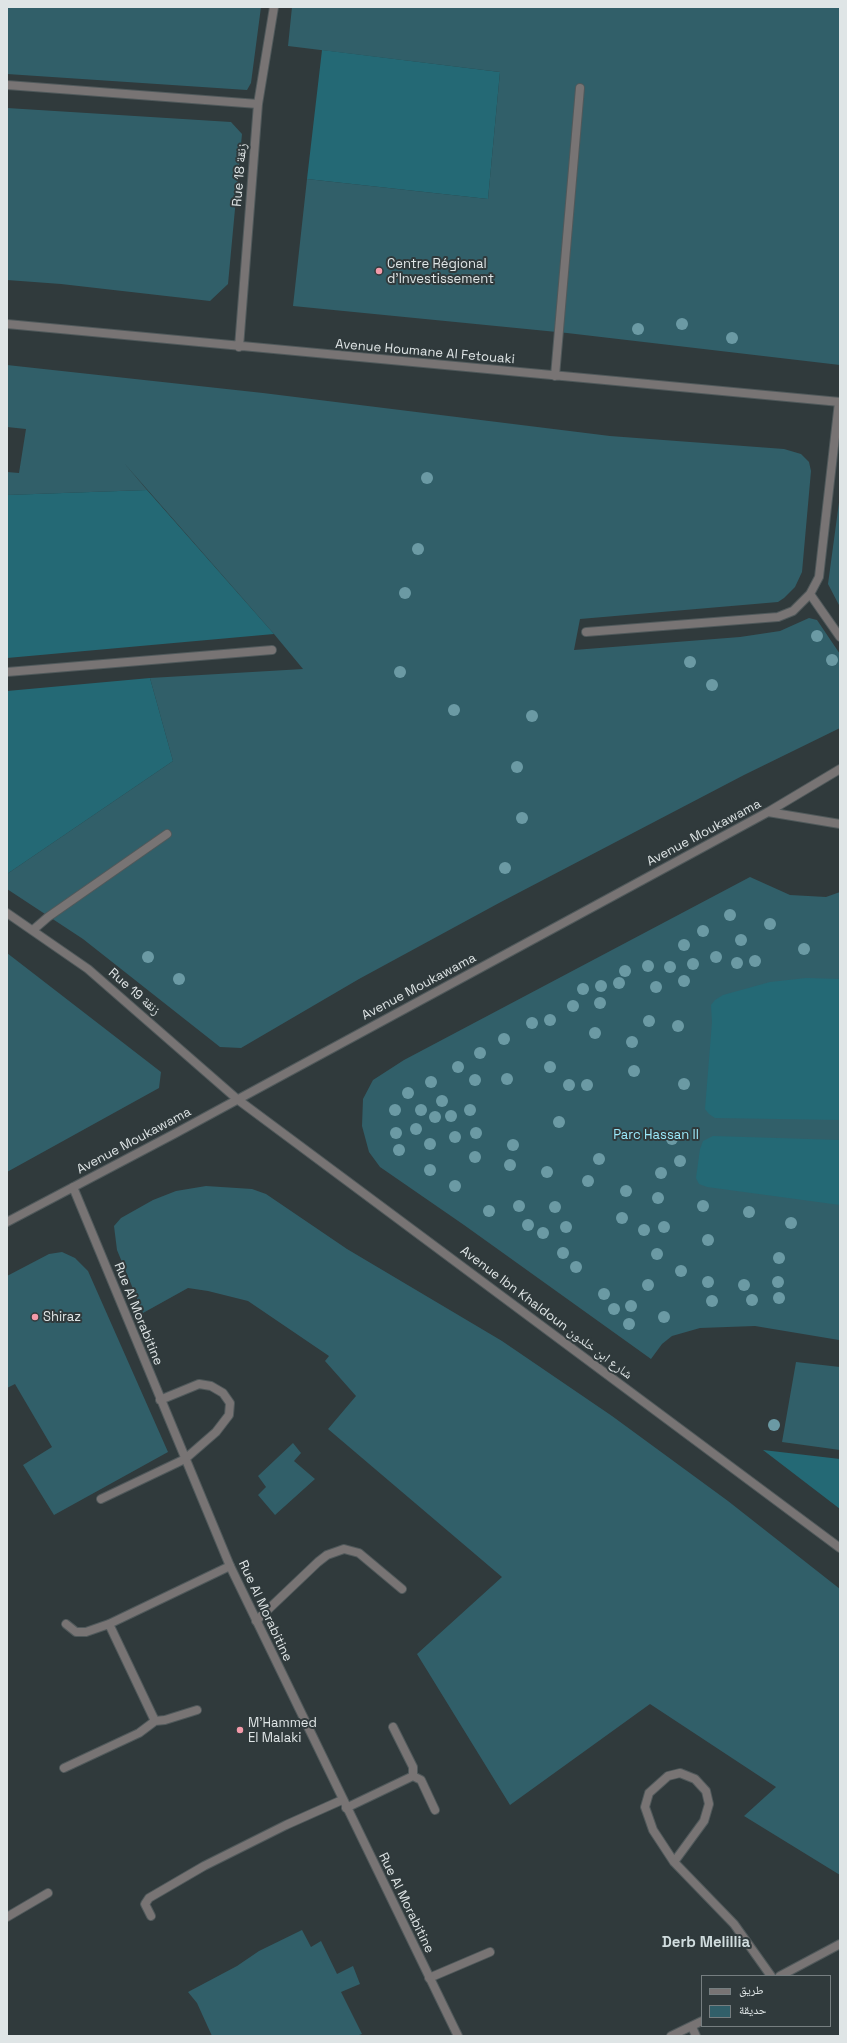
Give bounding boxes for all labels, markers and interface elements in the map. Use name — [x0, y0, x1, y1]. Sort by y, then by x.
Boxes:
street label: Rue 18 زنقة — [229, 143, 251, 207]
place label: Centre Régional d'Investissement — [387, 256, 494, 287]
marker: Centre Régional d'Investissement — [374, 266, 384, 276]
street label: Avenue Houmane Al Fetouaki — [335, 336, 515, 368]
street label: Avenue Moukawama — [644, 796, 764, 870]
street label: Avenue Moukawama — [359, 950, 479, 1024]
street label: Rue 19 زنقة — [105, 965, 163, 1019]
street label: Avenue Moukawama — [74, 1104, 194, 1178]
park label: Parc Hassan II — [613, 1127, 699, 1143]
street label: Avenue Ibn Khaldoun شارع ابن خلدون — [457, 1243, 635, 1383]
street label: Rue Al Morabitine — [110, 1260, 166, 1368]
place label: Shiraz — [43, 1309, 81, 1325]
marker: Shiraz — [30, 1312, 40, 1322]
street label: Rue Al Morabitine — [235, 1558, 295, 1664]
place label: M'Hammed El Malaki — [248, 1715, 317, 1746]
marker: M'Hammed El Malaki — [235, 1725, 245, 1735]
street label: Rue Al Morabitine — [375, 1850, 437, 1956]
district label: Derb Melillia — [662, 1934, 750, 1952]
legend — [701, 1975, 831, 2027]
text: طريق — [739, 1982, 764, 1998]
text: حديقة — [739, 2002, 767, 2018]

